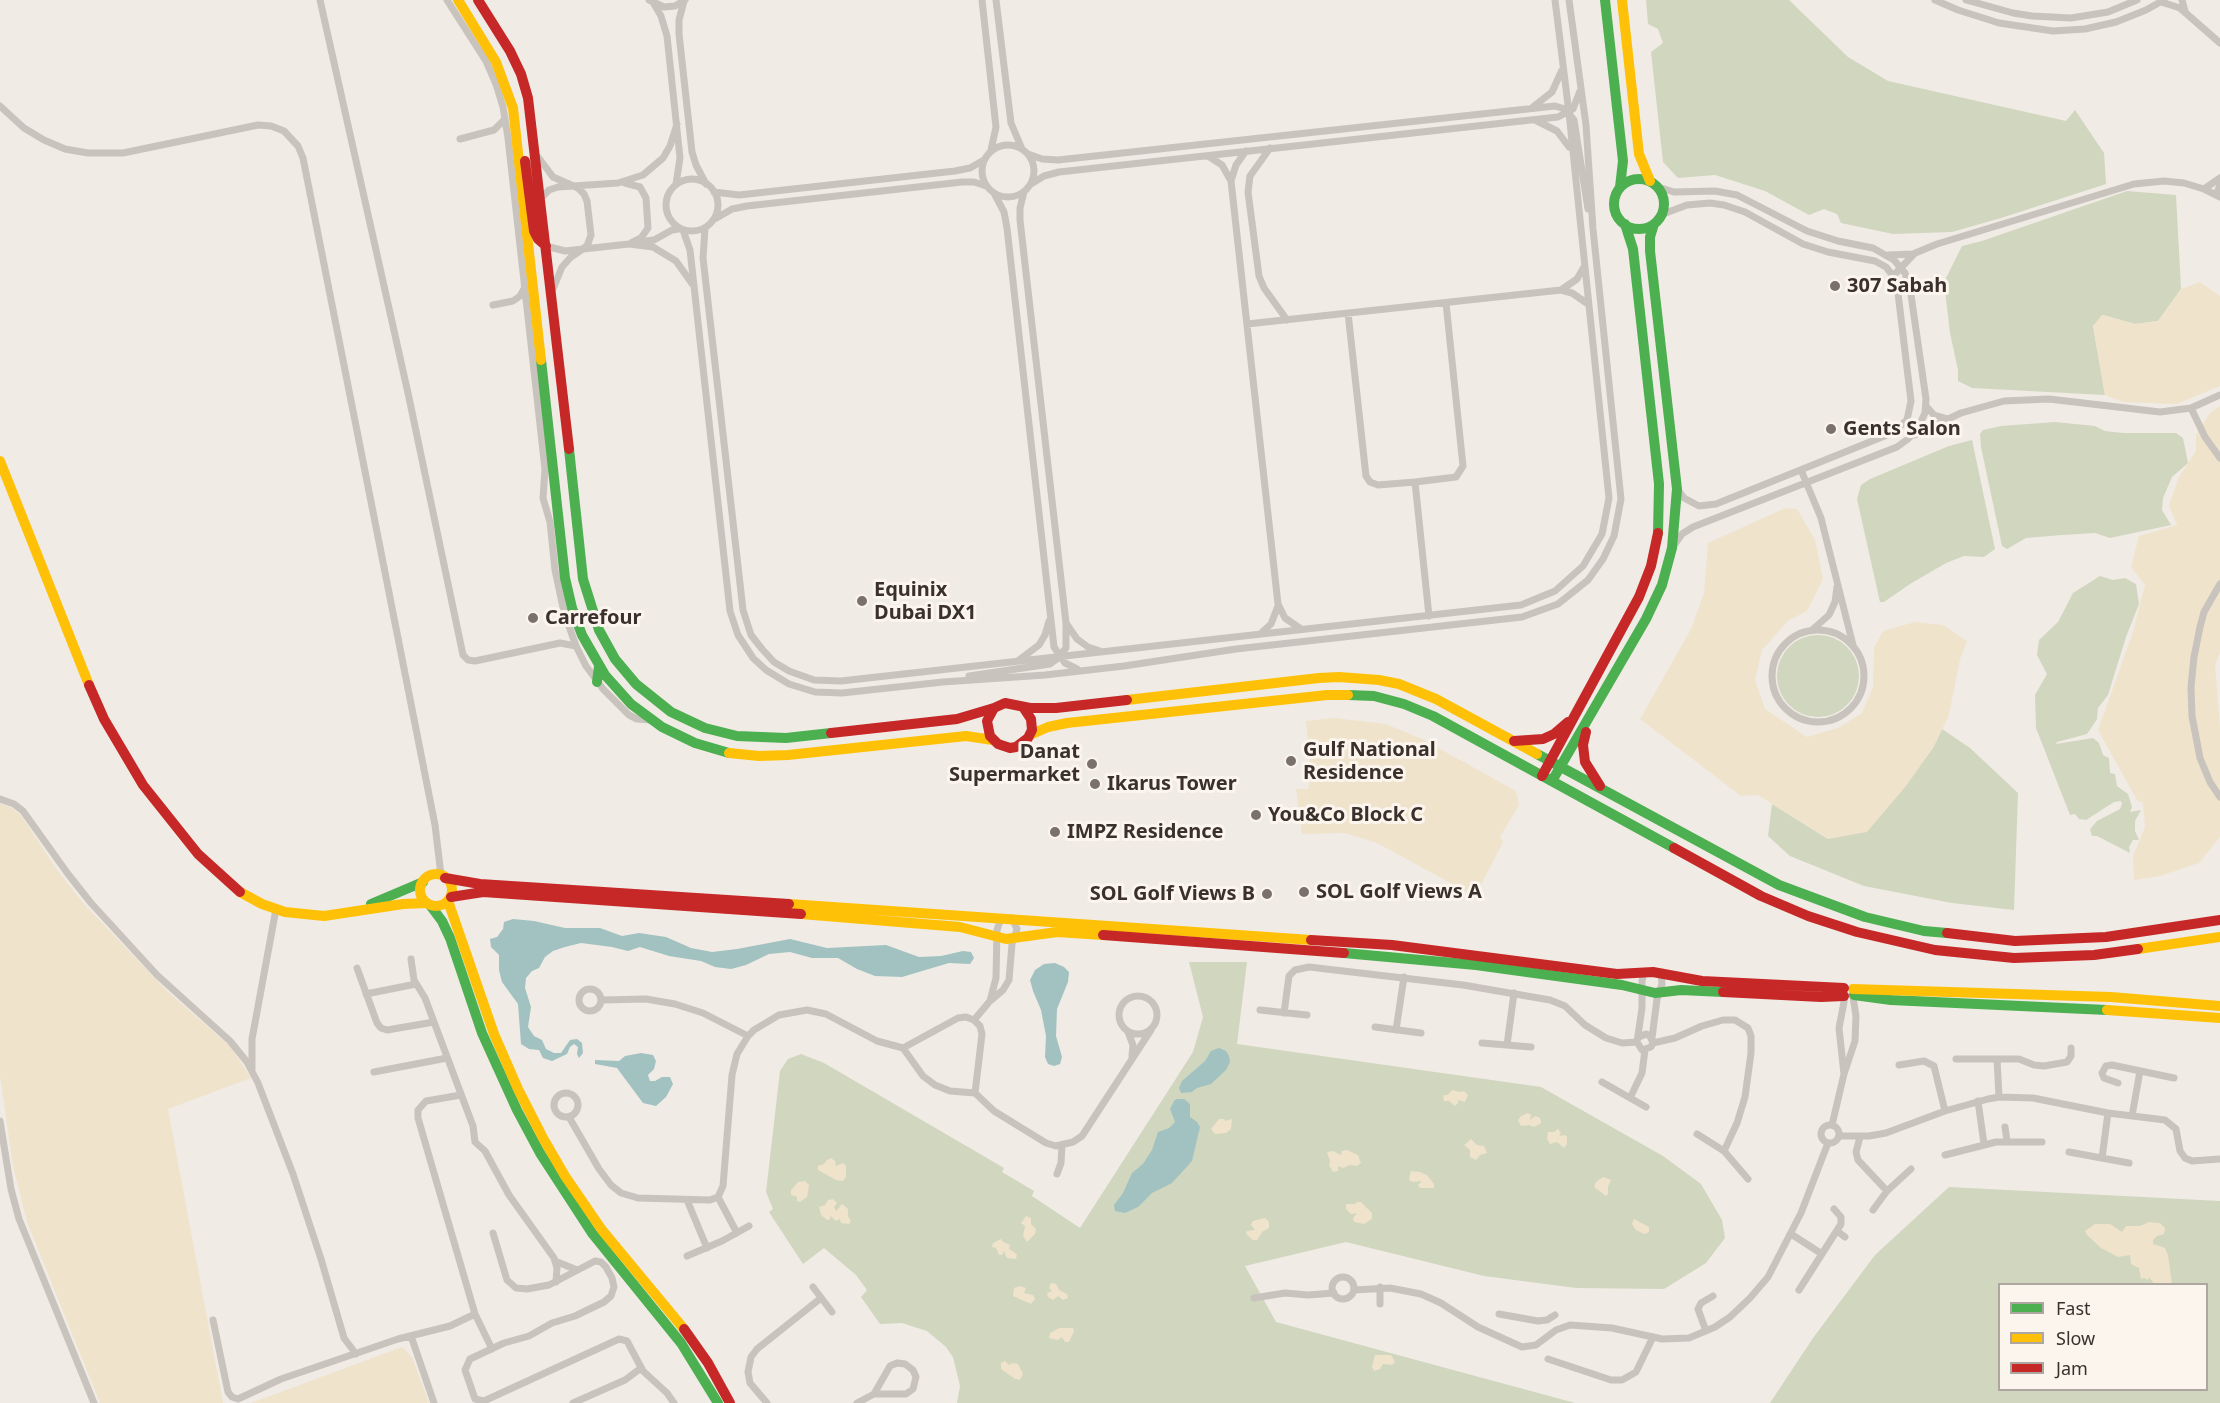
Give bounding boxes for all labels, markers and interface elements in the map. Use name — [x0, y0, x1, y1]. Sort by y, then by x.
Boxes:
place label: 307 Sabah — [1847, 274, 1947, 298]
marker: 307 Sabah — [1828, 279, 1842, 293]
place label: Gents Salon — [1843, 417, 1961, 441]
marker: Gents Salon — [1824, 422, 1838, 436]
place label: Equinix Dubai DX1 — [874, 578, 977, 625]
marker: Equinix Dubai DX1 — [855, 594, 869, 608]
place label: Carrefour — [545, 606, 641, 630]
marker: Carrefour — [526, 611, 540, 625]
place label: Gulf National Residence — [1303, 738, 1436, 785]
place label: Danat Supermarket — [949, 740, 1080, 787]
marker: Gulf National Residence — [1284, 754, 1298, 768]
marker: Danat Supermarket — [1085, 757, 1099, 771]
place label: Ikarus Tower — [1107, 772, 1237, 796]
marker: Ikarus Tower — [1088, 777, 1102, 791]
place label: You&Co Block C — [1268, 803, 1423, 827]
marker: You&Co Block C — [1249, 808, 1263, 822]
place label: IMPZ Residence — [1067, 820, 1224, 844]
marker: IMPZ Residence — [1048, 825, 1062, 839]
place label: SOL Golf Views A — [1316, 880, 1482, 904]
place label: SOL Golf Views B — [1090, 882, 1255, 906]
marker: SOL Golf Views A — [1297, 885, 1311, 899]
marker: SOL Golf Views B — [1260, 887, 1274, 901]
legend — [1998, 1283, 2208, 1391]
text: Fast — [2056, 1296, 2091, 1320]
text: Slow — [2056, 1326, 2095, 1350]
text: Jam — [2056, 1356, 2088, 1380]

